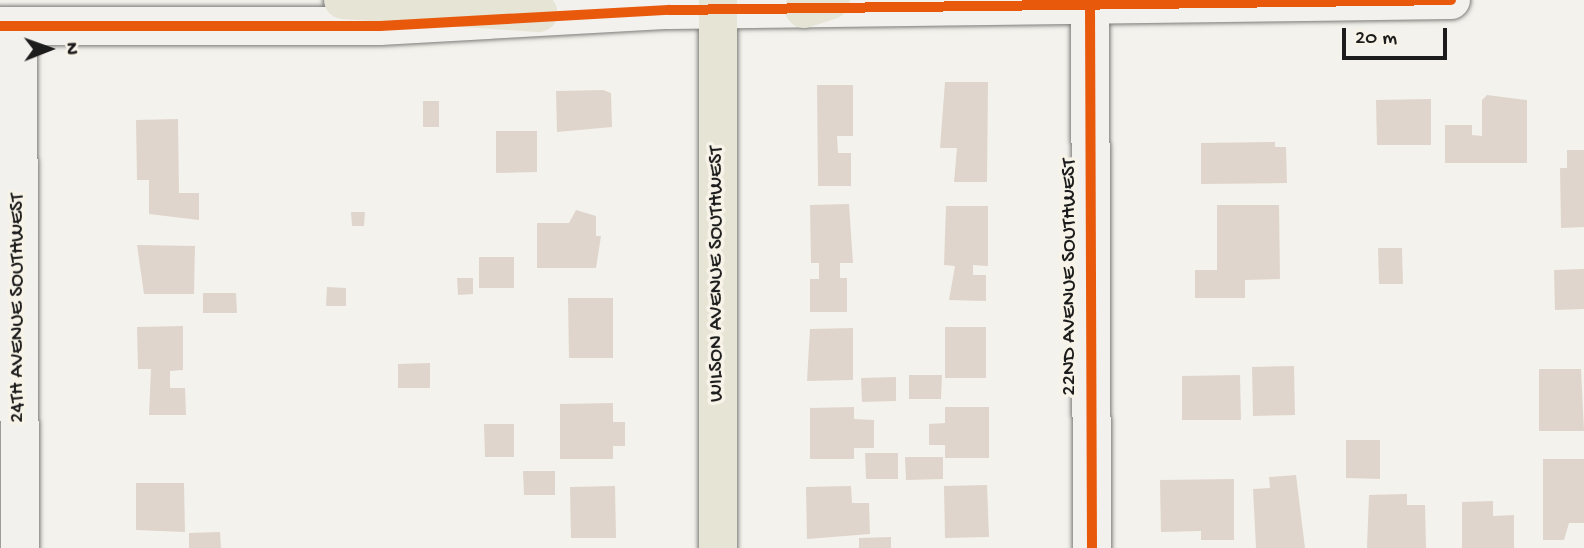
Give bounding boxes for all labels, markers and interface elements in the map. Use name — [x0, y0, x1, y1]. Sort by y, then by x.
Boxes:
north arrow — [14, 14, 84, 84]
scale bar — [1346, 14, 1451, 58]
text: 20 m — [1355, 27, 1397, 52]
text: N — [59, 42, 82, 55]
street label: WILSON AVENUE SOUTHWEST — [705, 146, 731, 402]
street label: 22ND AVENUE SOUTHWEST — [1058, 158, 1084, 396]
street label: 24TH AVENUE SOUTHWEST — [6, 193, 32, 423]

